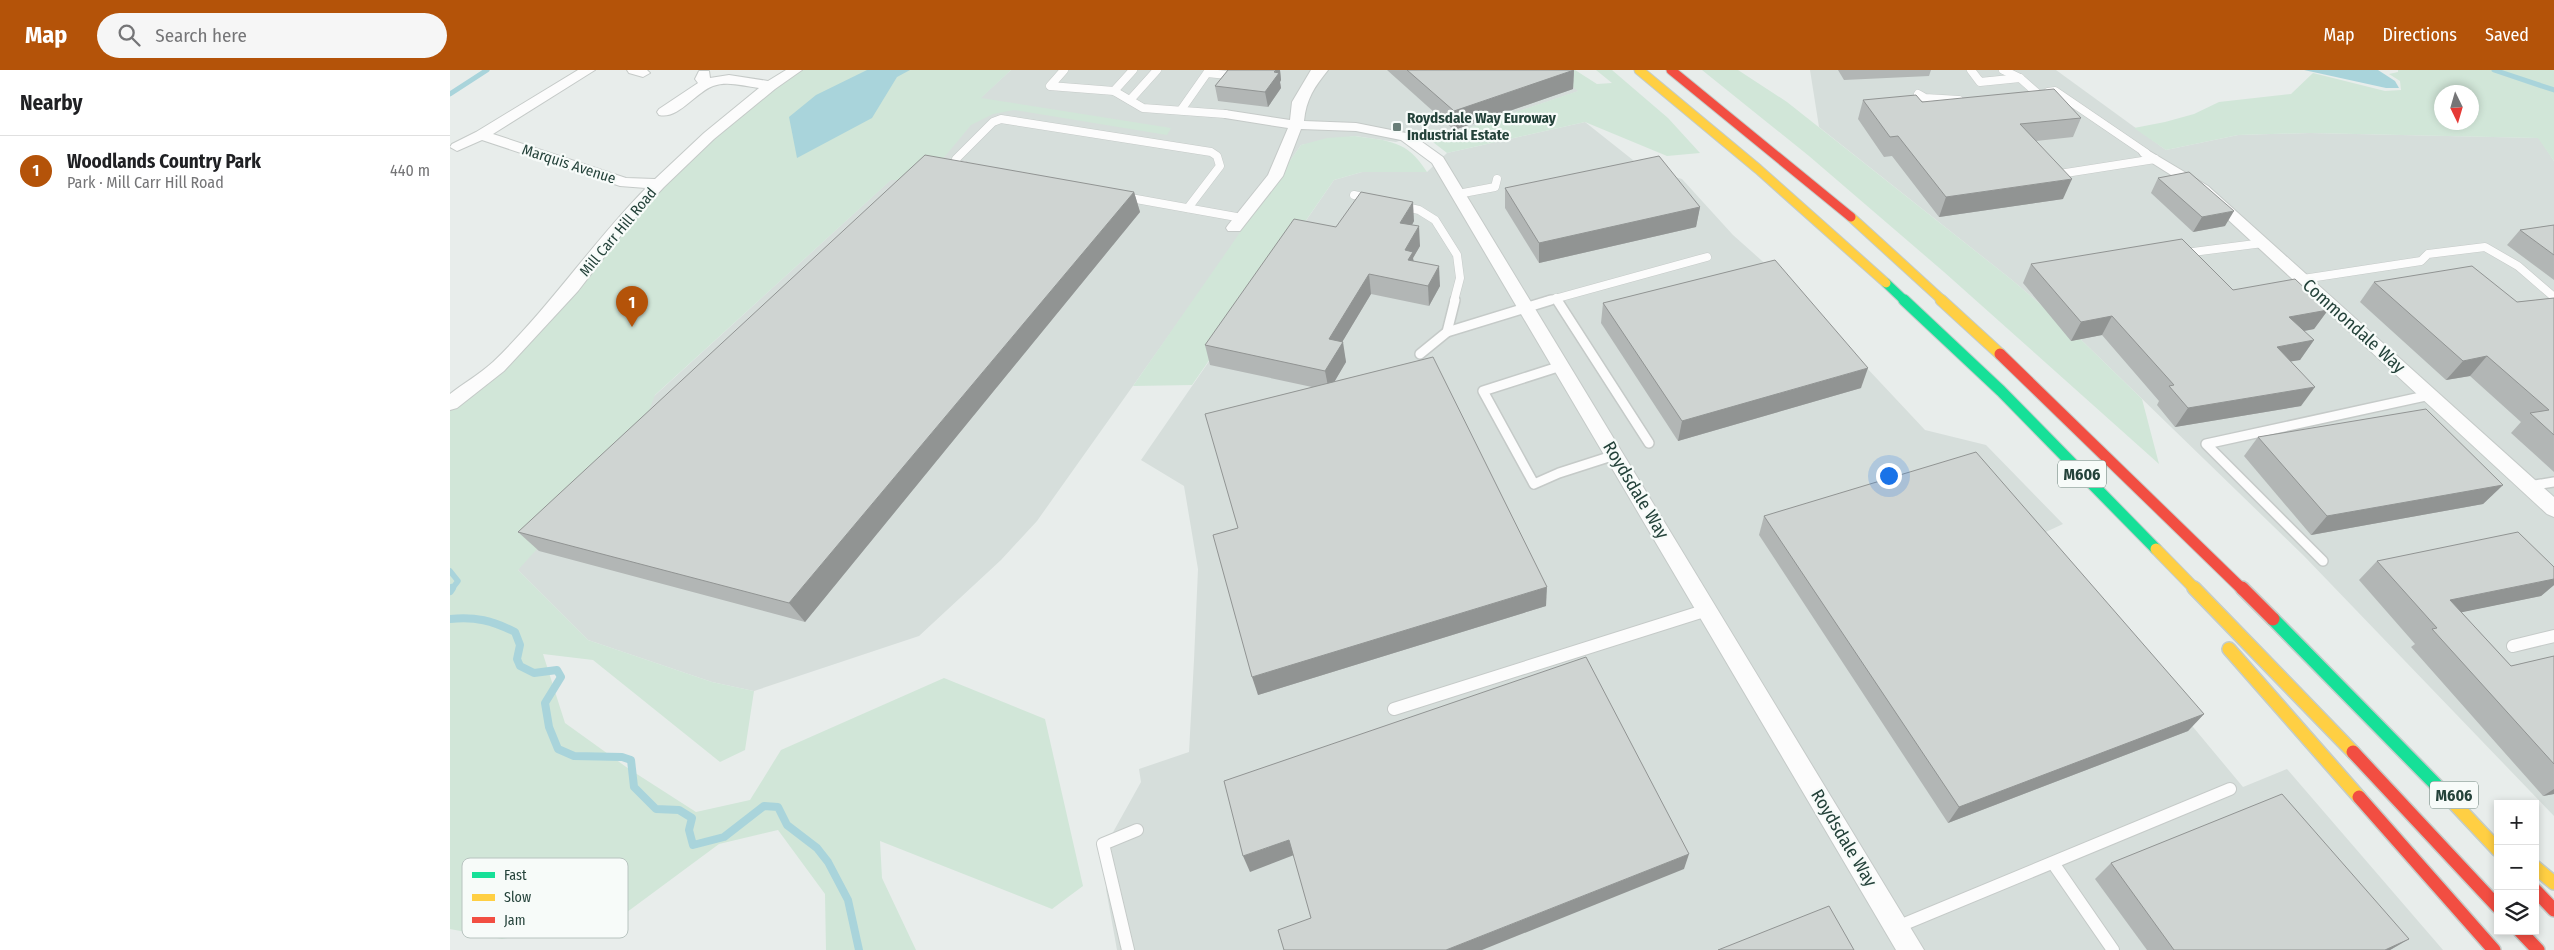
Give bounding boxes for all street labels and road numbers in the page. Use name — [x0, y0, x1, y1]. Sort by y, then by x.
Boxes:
street label: Marquis Avenue — [520, 140, 618, 188]
street label: Mill Carr Hill Road — [576, 184, 660, 280]
street label: Commondale Way — [2298, 274, 2410, 378]
street label: Roydsdale Way — [1598, 437, 1674, 543]
road number: M606 — [2058, 460, 2106, 488]
road number: M606 — [2430, 782, 2478, 808]
street label: Roydsdale Way — [1806, 785, 1882, 891]

